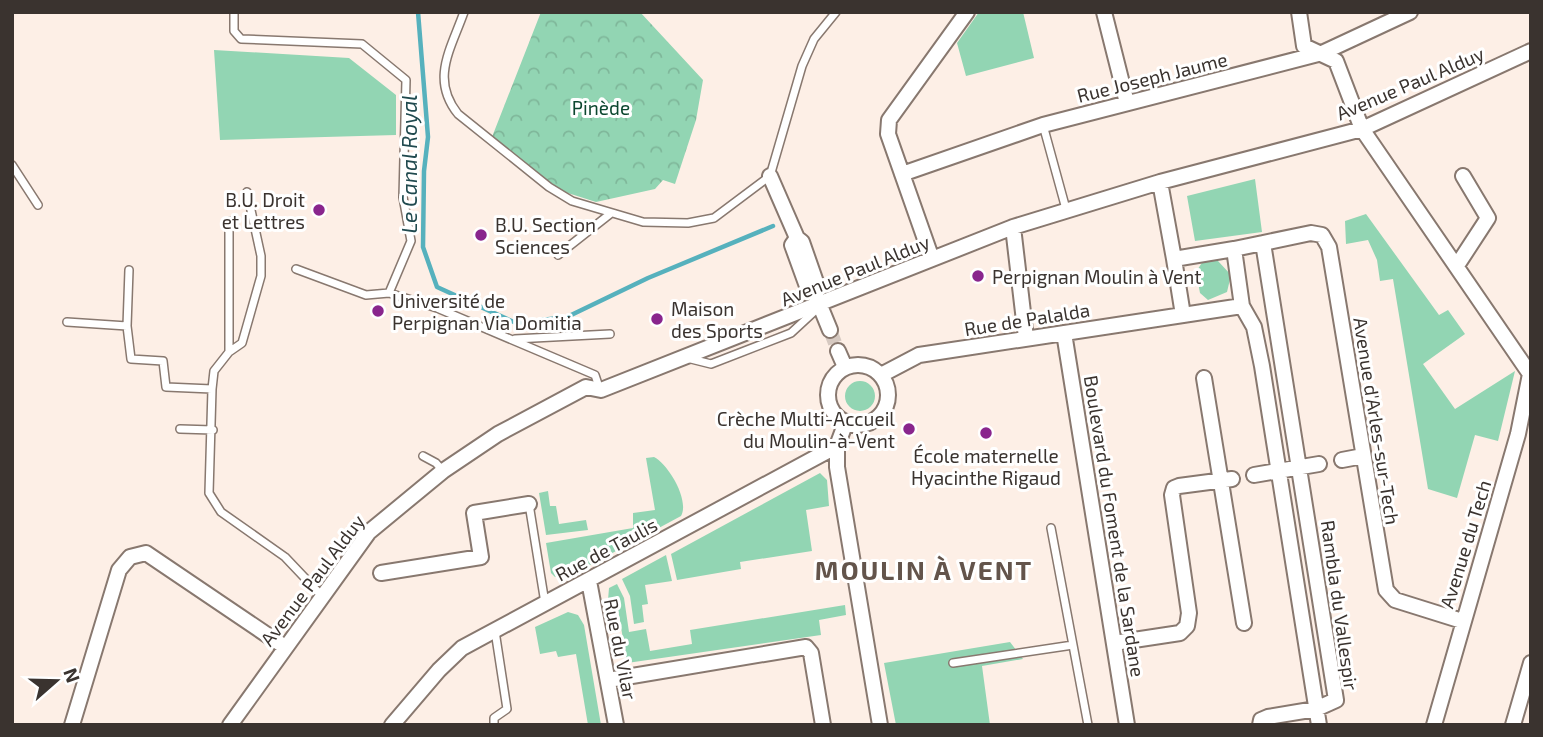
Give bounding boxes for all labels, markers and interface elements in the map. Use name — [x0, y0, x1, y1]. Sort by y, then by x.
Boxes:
street label: Avenue Paul Alduy — [1333, 41, 1487, 125]
street label: Rue Joseph Jaume — [1074, 47, 1230, 107]
water label: Le Canal Royal — [396, 95, 422, 233]
park label: Pinède — [572, 96, 630, 119]
place label: B.U. Droit et Lettres — [222, 188, 305, 233]
marker: B.U. Droit et Lettres — [311, 202, 327, 218]
place label: B.U. Section Sciences — [495, 213, 596, 258]
marker: B.U. Section Sciences — [473, 227, 489, 243]
street label: Avenue Paul Alduy — [777, 230, 933, 310]
place label: Perpignan Moulin à Vent — [992, 265, 1201, 288]
marker: Perpignan Moulin à Vent — [970, 268, 986, 284]
place label: Université de Perpignan Via Domitia — [392, 289, 582, 334]
place label: Maison des Sports — [671, 297, 763, 342]
street label: Rue de Palalda — [963, 298, 1091, 340]
marker: Université de Perpignan Via Domitia — [370, 303, 386, 319]
marker: Maison des Sports — [649, 311, 665, 327]
street label: Avenue d'Arles-sur-Tech — [1349, 316, 1405, 526]
street label: Boulevard du Foment de la Sardane — [1080, 374, 1150, 678]
place label: Crèche Multi-Accueil du Moulin-à-Vent — [717, 407, 895, 452]
marker: Crèche Multi-Accueil du Moulin-à-Vent — [901, 421, 917, 437]
marker: École maternelle Hyacinthe Rigaud — [978, 425, 994, 441]
place label: École maternelle Hyacinthe Rigaud — [911, 444, 1061, 489]
street label: Avenue du Tech — [1435, 477, 1495, 611]
street label: Avenue Paul Alduy — [255, 510, 369, 650]
street label: Rue de Taulis — [551, 512, 661, 586]
street label: Rambla du Vallespir — [1317, 519, 1363, 692]
district label: MOULIN À VENT — [815, 554, 1033, 585]
street label: Rue du Vilar — [600, 596, 642, 702]
north arrow — [21, 646, 91, 716]
text: N — [59, 665, 86, 685]

